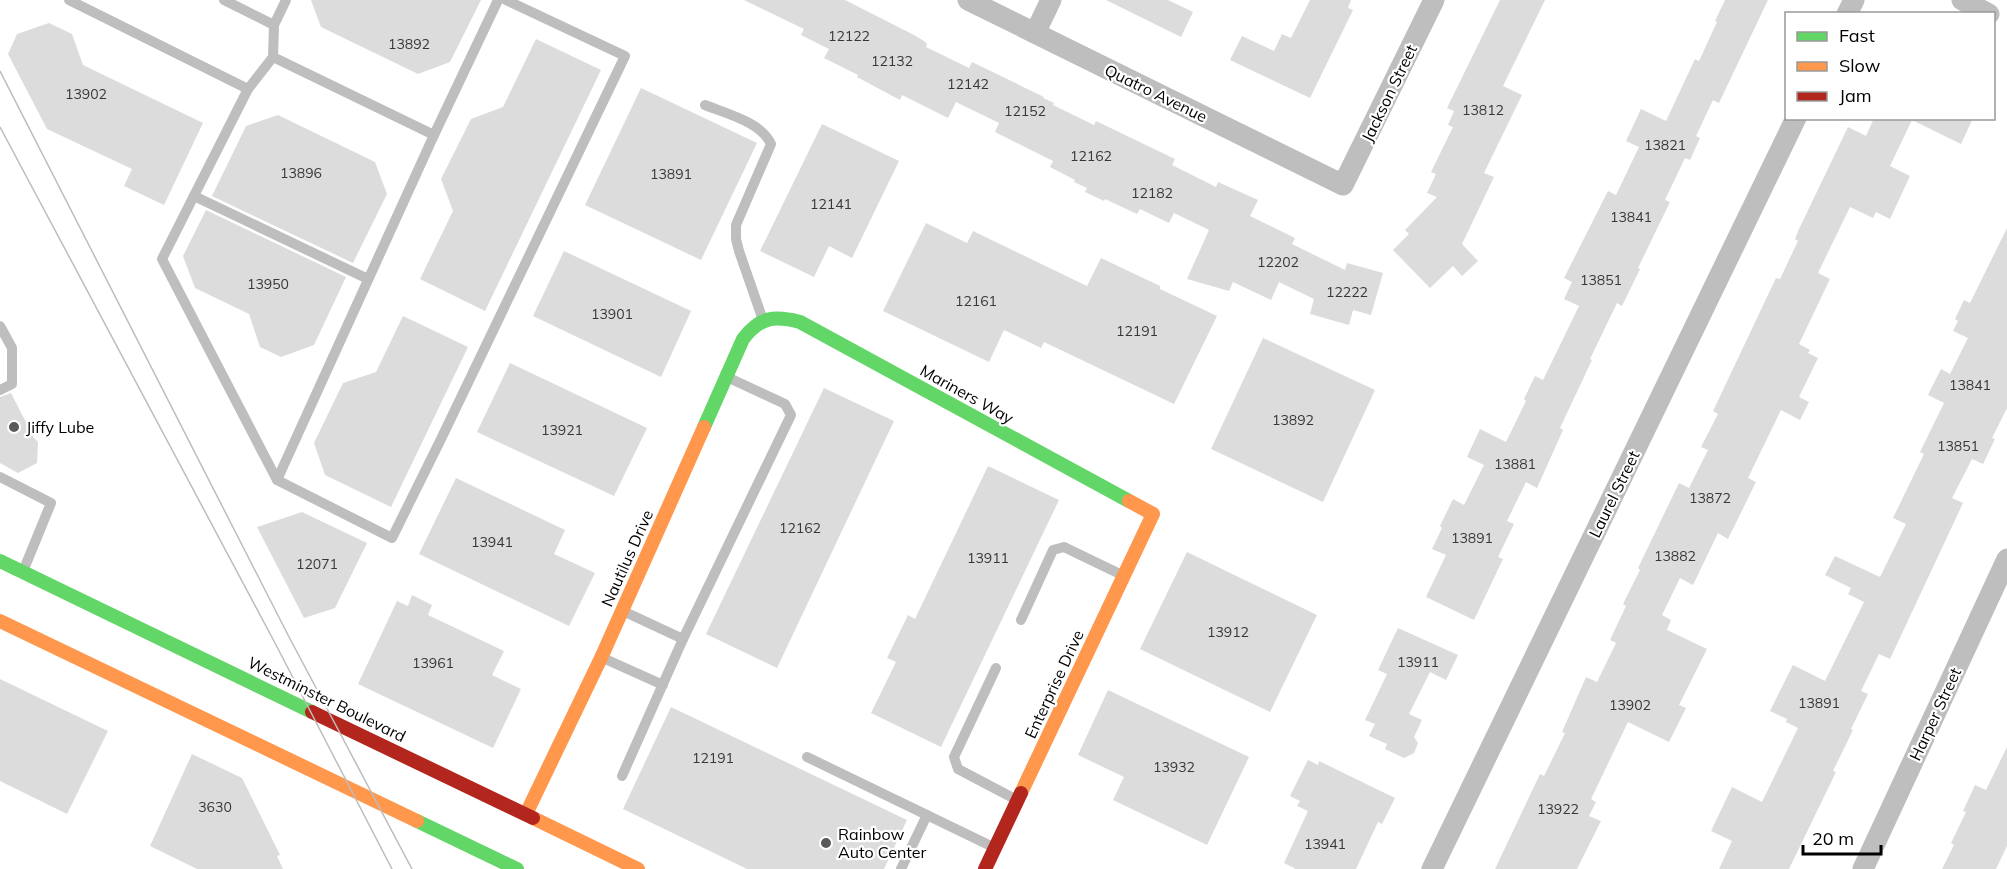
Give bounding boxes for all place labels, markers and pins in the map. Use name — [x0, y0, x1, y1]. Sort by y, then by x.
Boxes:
place label: Jiffy Lube — [26, 417, 94, 437]
marker: Jiffy Lube — [7, 420, 21, 434]
place label: Rainbow Auto Center — [838, 824, 927, 862]
marker: Rainbow Auto Center — [819, 836, 833, 850]

